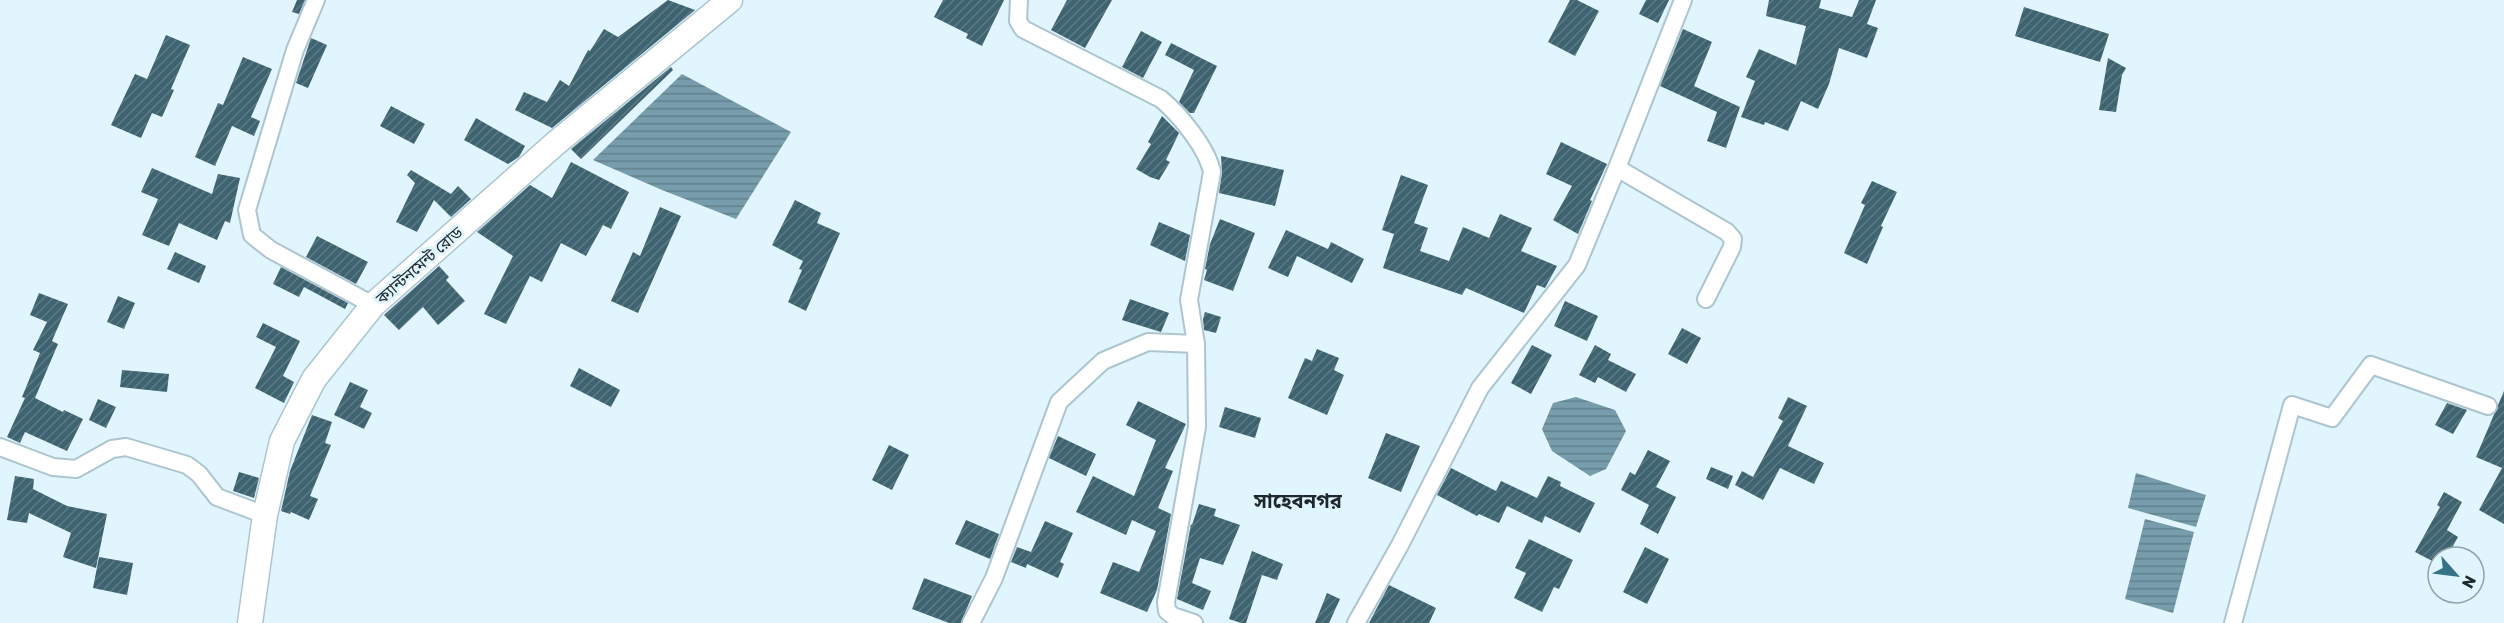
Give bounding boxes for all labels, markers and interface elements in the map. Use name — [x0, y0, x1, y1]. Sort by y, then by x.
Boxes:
street label: ক্যান্টনমেন্ট রোড — [371, 222, 467, 309]
district label: সাহেবনগর — [1253, 489, 1343, 513]
north arrow — [2426, 545, 2486, 605]
text: N — [2458, 572, 2480, 591]

